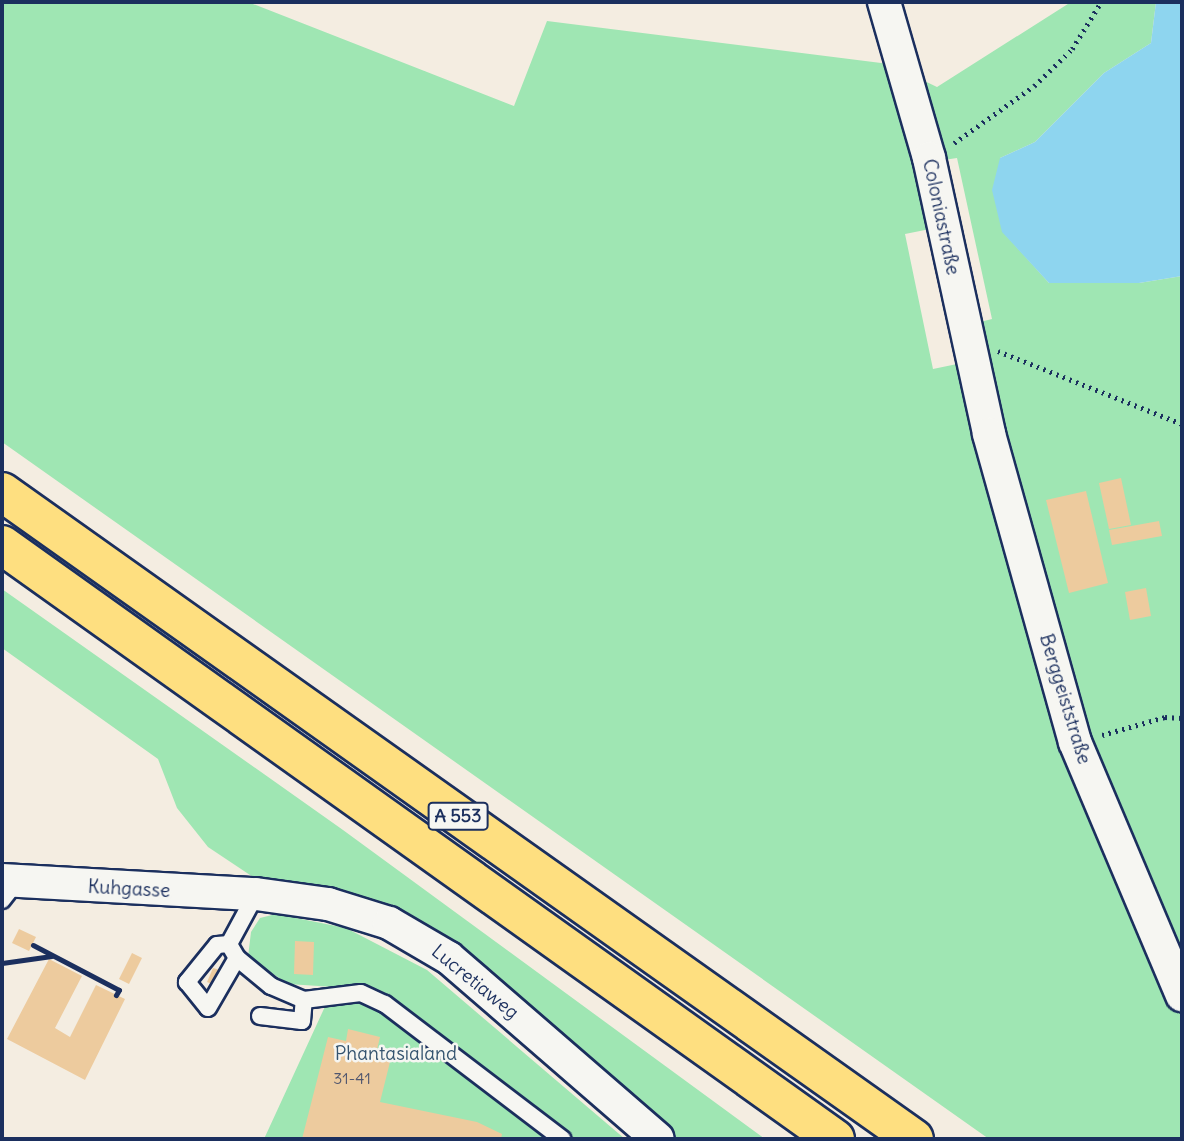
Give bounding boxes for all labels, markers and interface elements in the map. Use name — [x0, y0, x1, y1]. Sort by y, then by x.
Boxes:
street label: Coloniastraße — [918, 157, 964, 277]
street label: Berggeiststraße — [1034, 631, 1096, 767]
road number: A 553 — [426, 802, 490, 830]
street label: Kuhgasse — [87, 875, 171, 903]
street label: Lucretiaweg — [427, 940, 523, 1024]
park label: Phantasialand — [335, 1043, 457, 1065]
house number: 31-41 — [333, 1068, 371, 1088]

